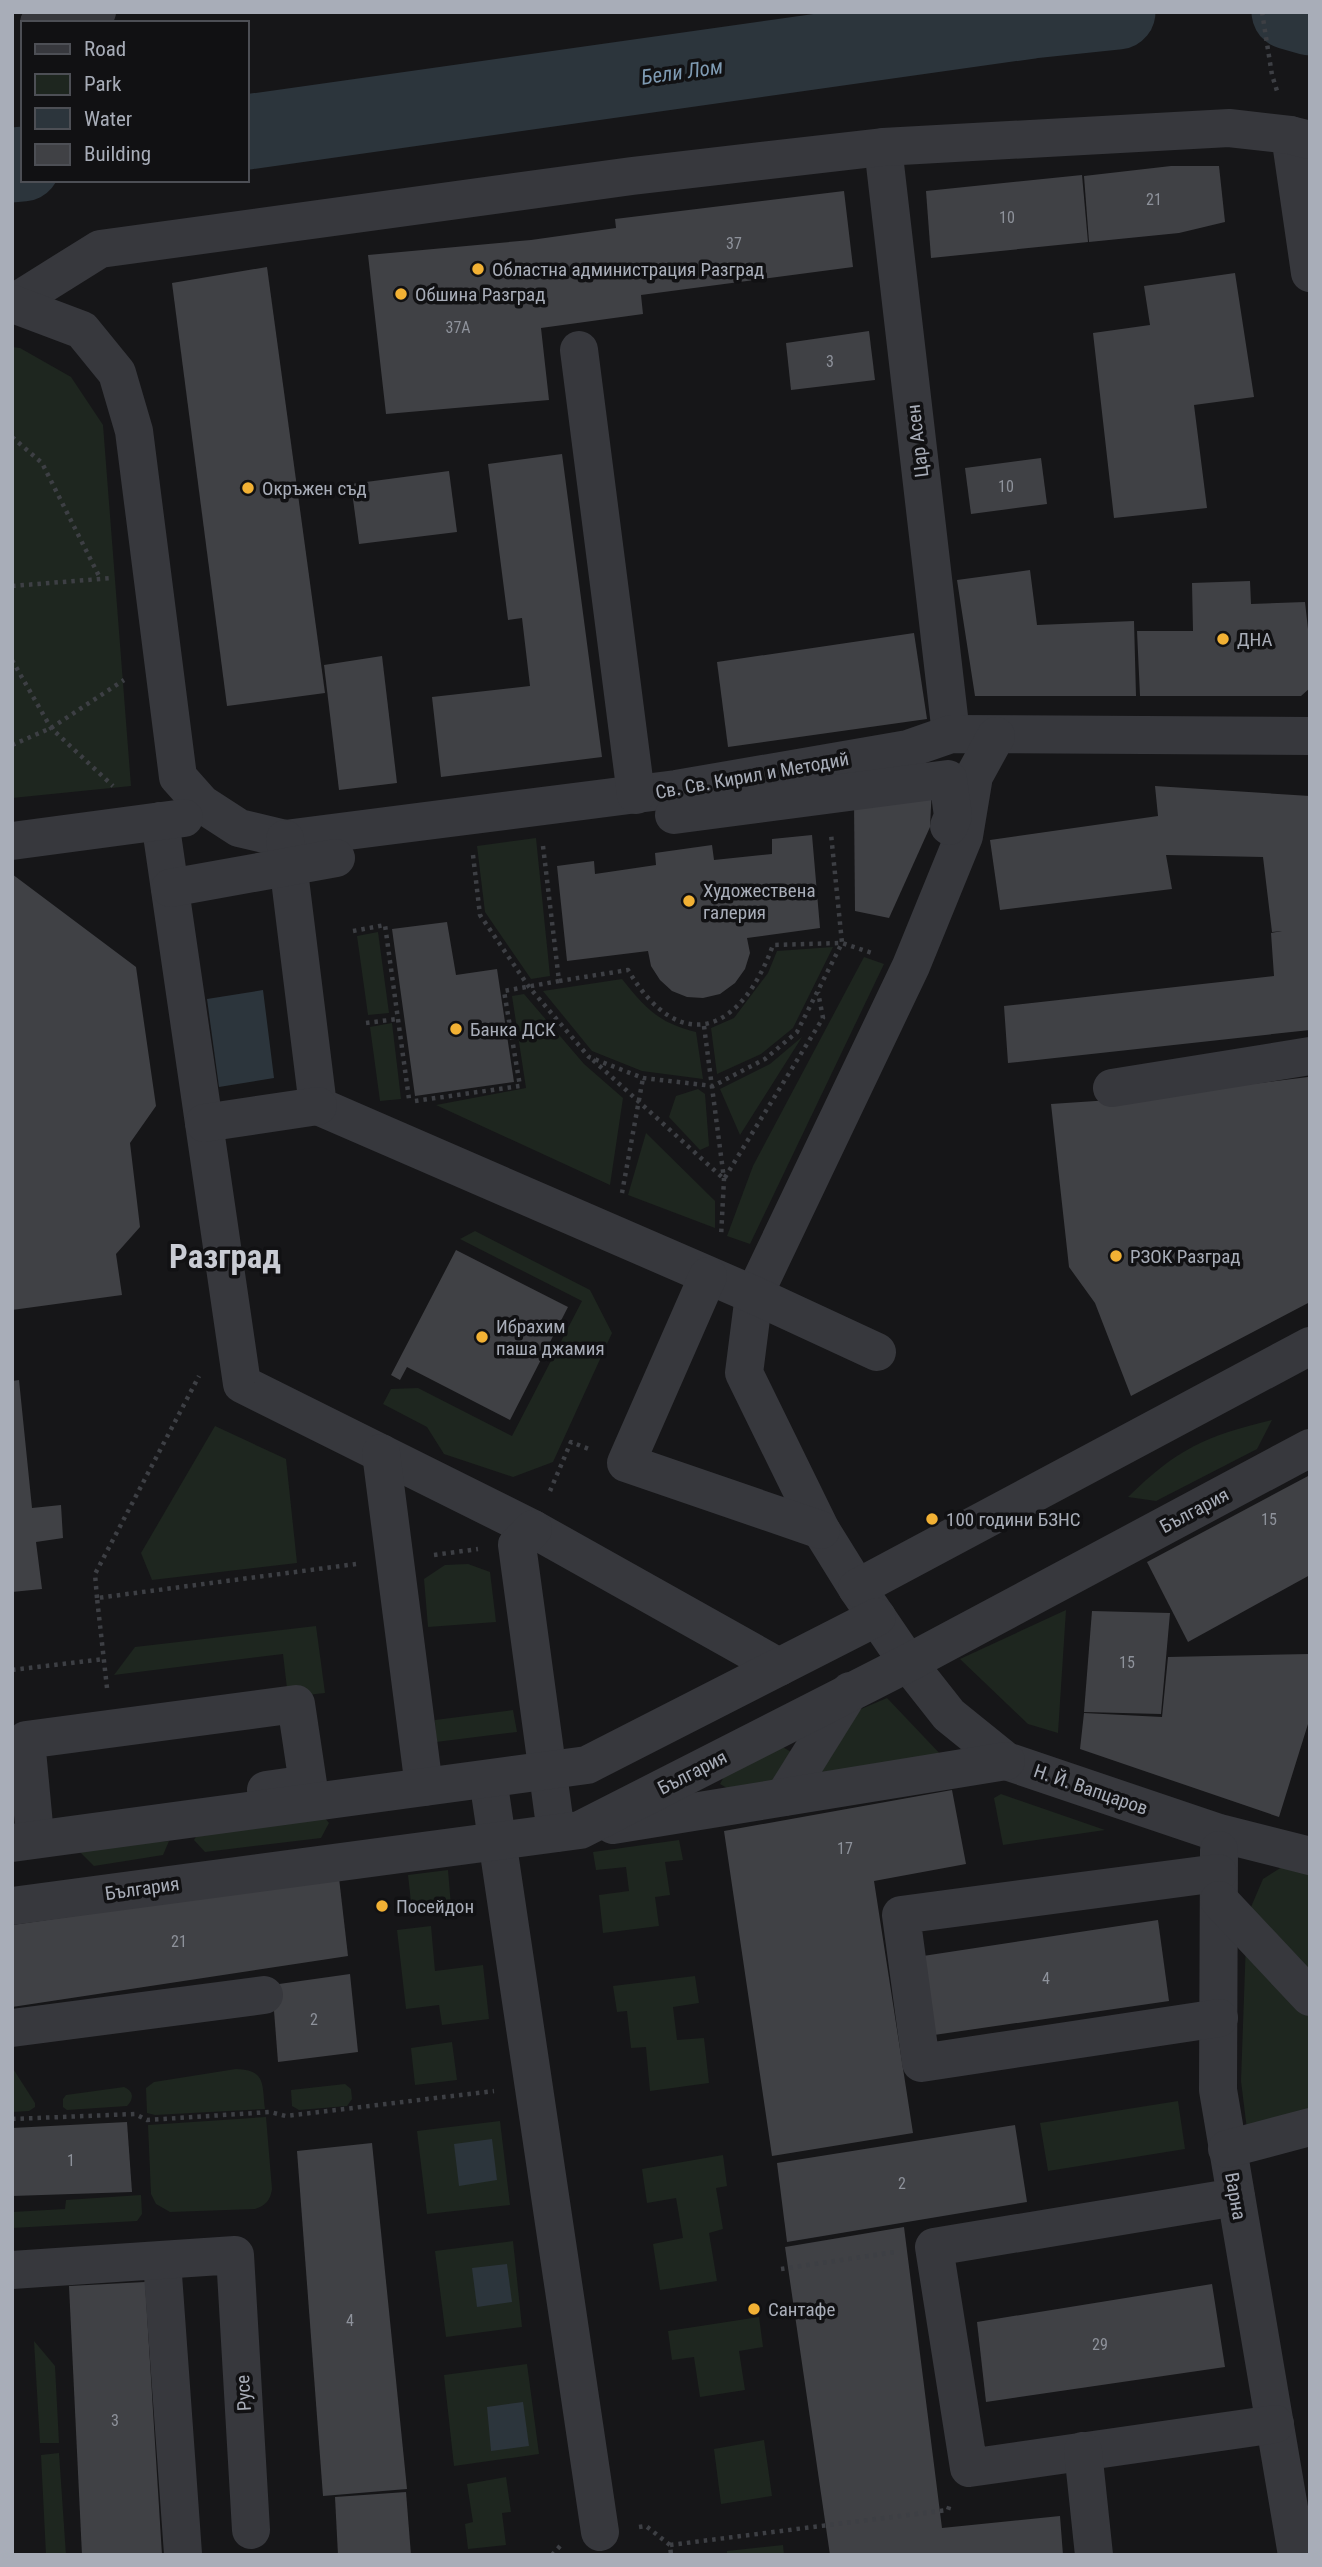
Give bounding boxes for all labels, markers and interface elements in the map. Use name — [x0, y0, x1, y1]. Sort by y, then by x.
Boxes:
legend — [21, 21, 248, 182]
text: Road — [84, 37, 126, 61]
water label: Бели Лом — [640, 54, 724, 90]
text: Park — [84, 72, 122, 96]
text: Water — [84, 107, 132, 131]
text: Building — [84, 142, 151, 166]
house number: 21 — [1146, 190, 1162, 209]
house number: 10 — [999, 208, 1015, 227]
house number: 37 — [726, 234, 742, 253]
place label: Областна администрация Разград — [492, 258, 764, 281]
marker: Областна администрация Разград — [470, 261, 486, 277]
place label: Обшина Разград — [415, 283, 545, 306]
marker: Обшина Разград — [393, 286, 409, 302]
house number: 37А — [445, 318, 471, 337]
house number: 3 — [826, 352, 834, 371]
street label: Цар Асен — [902, 403, 933, 479]
place label: Окръжен съд — [262, 477, 367, 500]
house number: 10 — [998, 477, 1014, 496]
marker: Окръжен съд — [240, 480, 256, 496]
place label: ДНА — [1237, 628, 1272, 651]
marker: ДНА — [1215, 631, 1231, 647]
street label: Св. Св. Кирил и Методий — [654, 747, 851, 804]
place label: Художествена галерия — [703, 879, 816, 924]
marker: Художествена галерия — [681, 893, 697, 909]
place label: Банка ДСК — [470, 1018, 556, 1041]
marker: Банка ДСК — [448, 1021, 464, 1037]
district label: Разград — [169, 1237, 281, 1276]
place label: РЗОК Разград — [1130, 1245, 1241, 1268]
marker: РЗОК Разград — [1108, 1248, 1124, 1264]
place label: Ибрахим паша джамия — [496, 1315, 605, 1360]
marker: Ибрахим паша джамия — [474, 1329, 490, 1345]
street label: България — [1156, 1483, 1233, 1538]
place label: 100 години БЗНС — [946, 1508, 1081, 1531]
house number: 15 — [1261, 1510, 1277, 1529]
marker: 100 години БЗНС — [924, 1511, 940, 1527]
house number: 15 — [1119, 1653, 1135, 1672]
street label: България — [654, 1745, 731, 1800]
street label: Н. Й. Вапцаров — [1031, 1759, 1151, 1820]
house number: 17 — [837, 1839, 853, 1858]
street label: България — [103, 1872, 181, 1905]
place label: Посейдон — [396, 1895, 474, 1918]
marker: Посейдон — [374, 1898, 390, 1914]
house number: 21 — [171, 1932, 187, 1951]
house number: 4 — [1042, 1969, 1050, 1988]
house number: 2 — [310, 2010, 318, 2029]
house number: 1 — [67, 2151, 75, 2170]
street label: Варна — [1220, 2171, 1251, 2222]
house number: 2 — [898, 2174, 906, 2193]
place label: Сантафе — [768, 2298, 836, 2321]
marker: Сантафе — [746, 2301, 762, 2317]
house number: 4 — [346, 2311, 354, 2330]
house number: 29 — [1092, 2335, 1108, 2354]
street label: Русе — [231, 2374, 256, 2412]
house number: 3 — [111, 2411, 119, 2430]

